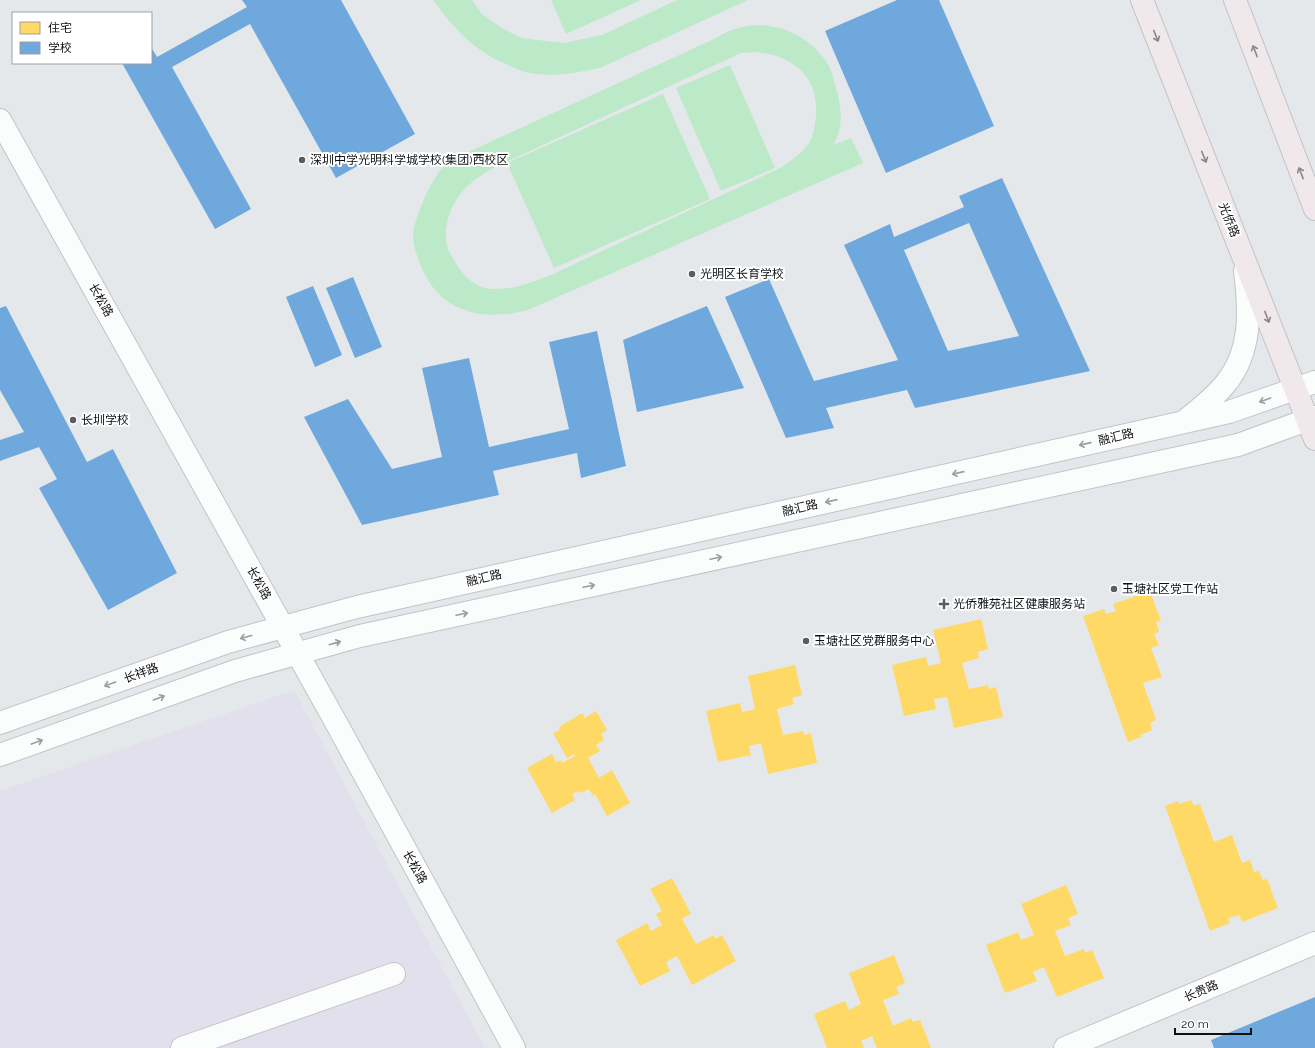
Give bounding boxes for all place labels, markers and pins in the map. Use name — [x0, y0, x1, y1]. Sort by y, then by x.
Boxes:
place label: 深圳中学光明科学城学校(集团)西校区 — [310, 153, 508, 167]
marker: 深圳中学光明科学城学校(集团)西校区 — [297, 155, 307, 165]
place label: 光明区长育学校 — [700, 267, 784, 281]
marker: 光明区长育学校 — [687, 269, 697, 279]
place label: 长圳学校 — [81, 413, 129, 427]
marker: 长圳学校 — [68, 415, 78, 425]
place label: 玉塘社区党工作站 — [1122, 582, 1218, 596]
marker: 玉塘社区党工作站 — [1109, 584, 1119, 594]
place label: 光侨雅苑社区健康服务站 — [953, 597, 1085, 611]
marker: 光侨雅苑社区健康服务站 — [938, 598, 950, 610]
place label: 玉塘社区党群服务中心 — [814, 634, 934, 648]
marker: 玉塘社区党群服务中心 — [801, 636, 811, 646]

